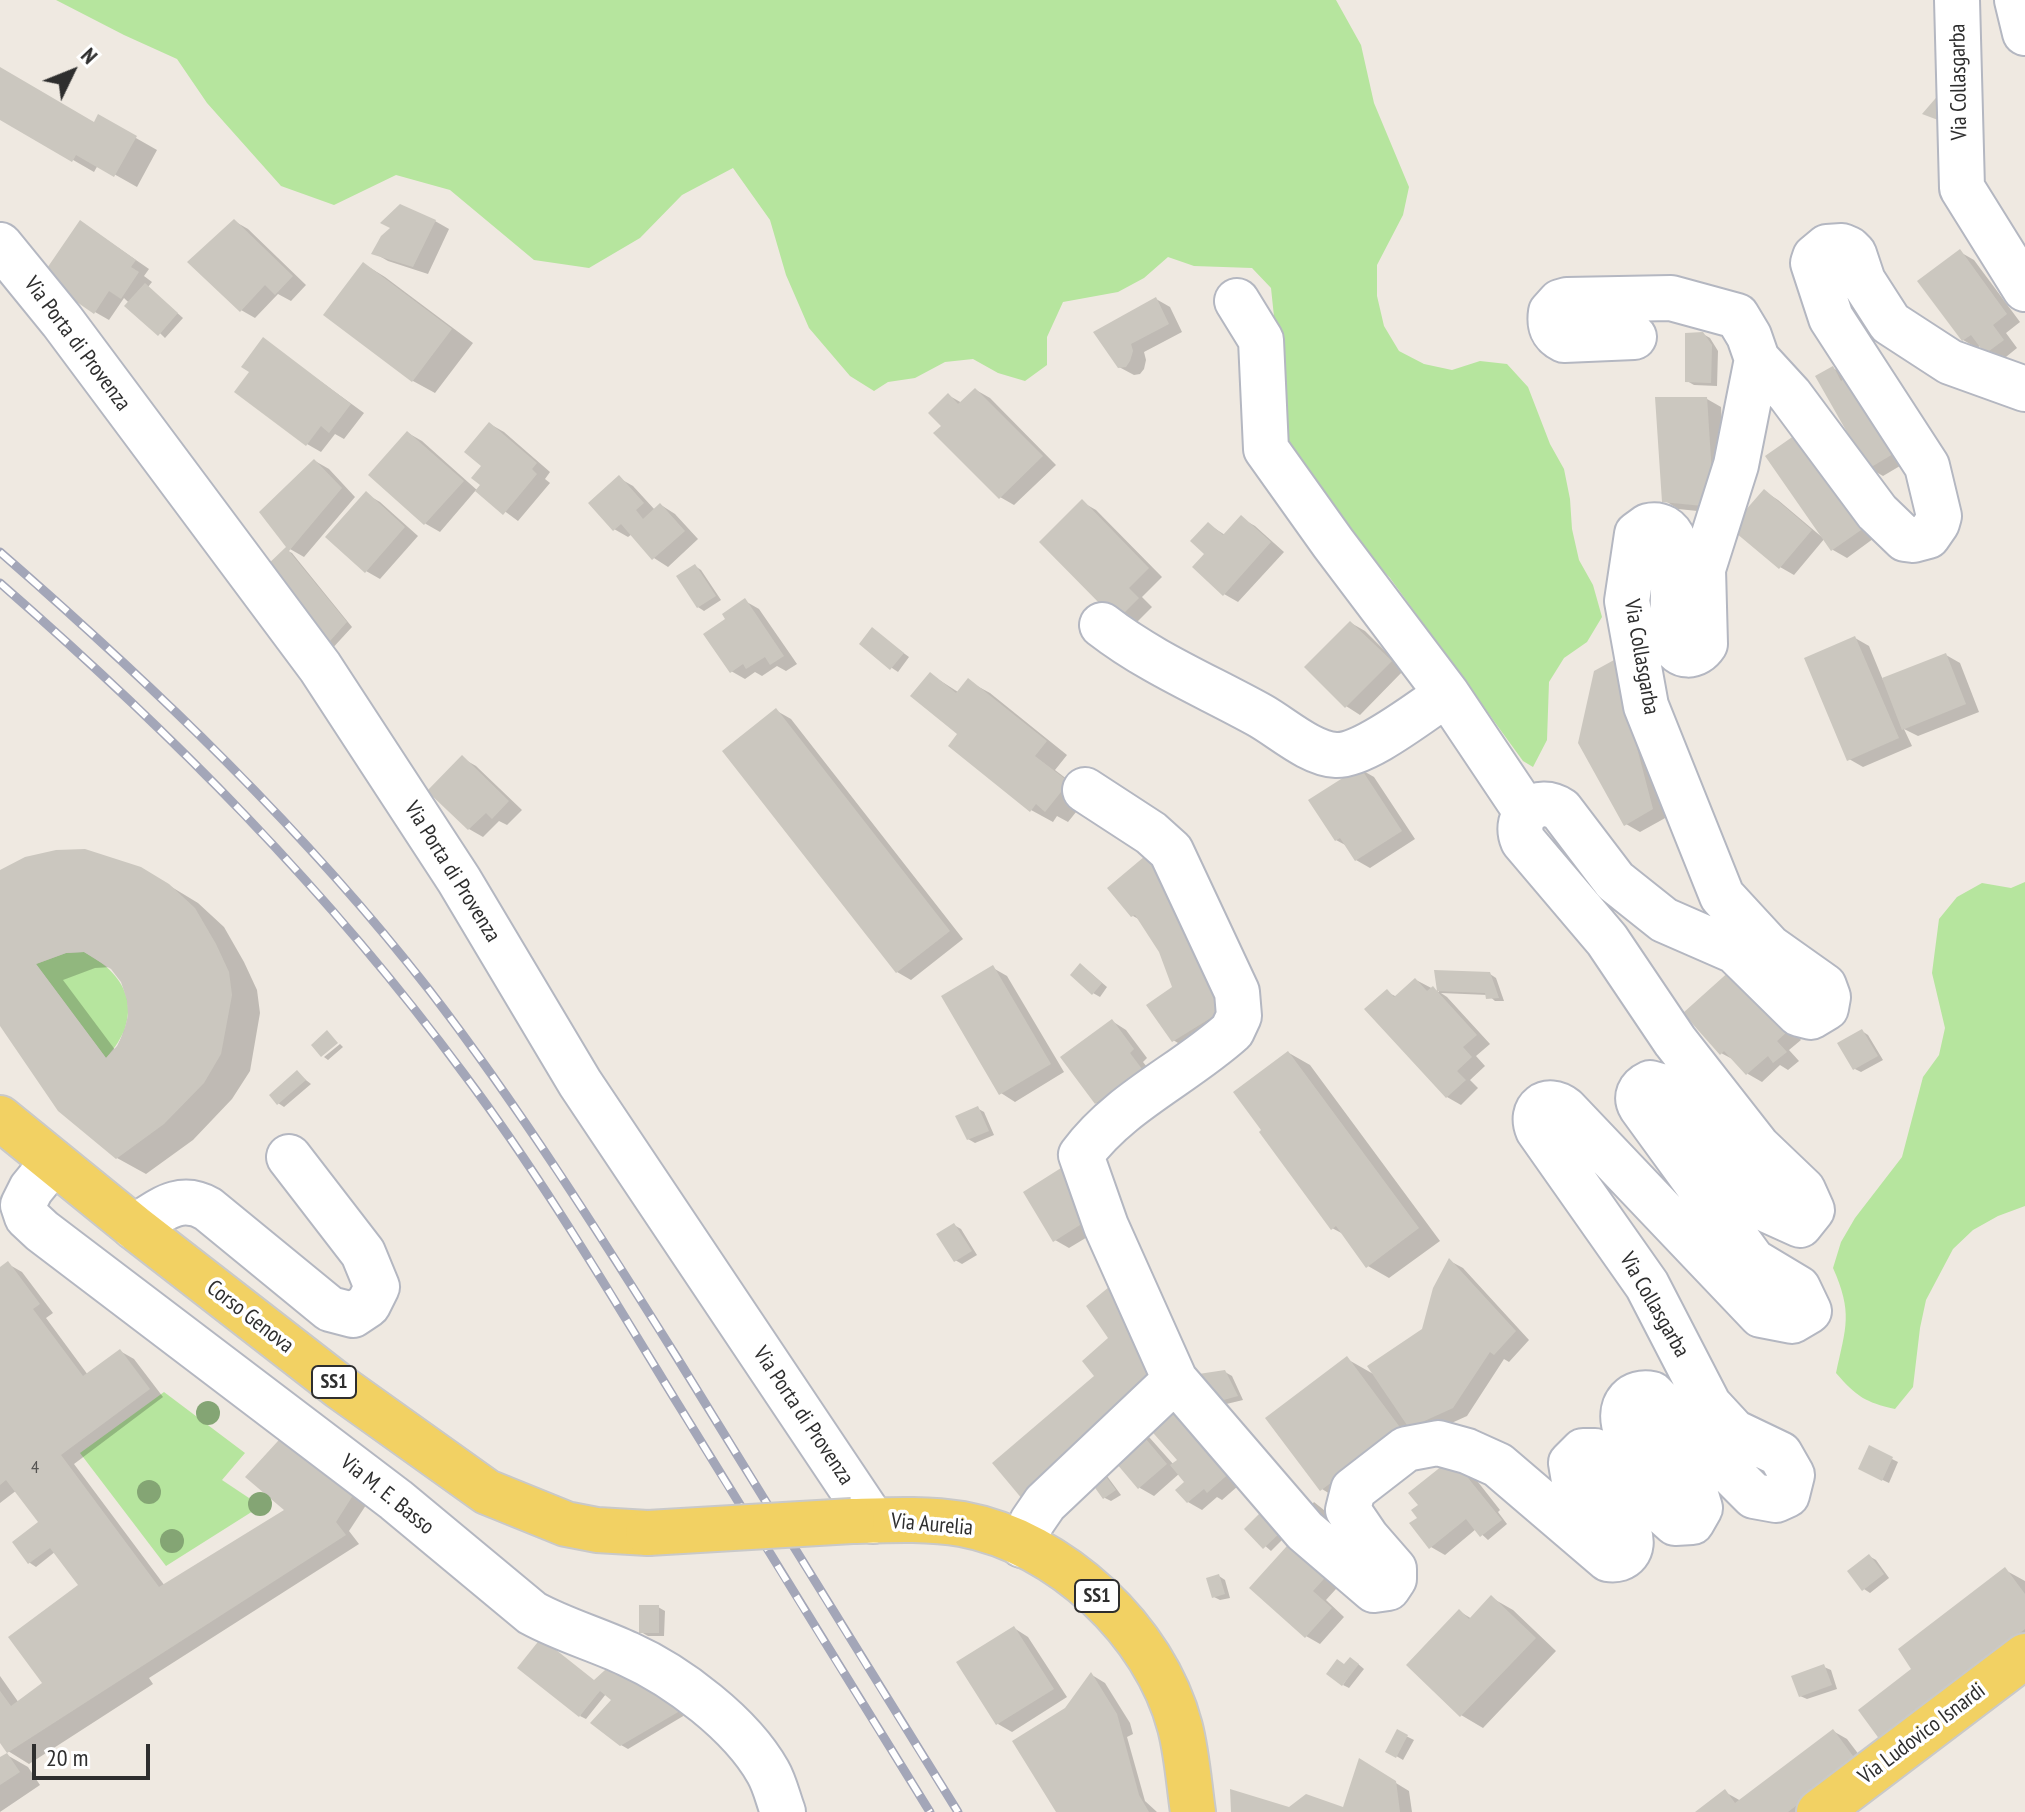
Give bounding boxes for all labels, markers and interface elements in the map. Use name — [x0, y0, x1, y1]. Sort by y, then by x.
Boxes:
street label: Via Collasgarba — [1945, 24, 1973, 140]
north arrow — [32, 32, 112, 112]
text: N — [75, 42, 104, 70]
street label: Via Porta di Provenza — [18, 272, 136, 416]
street label: Via Collasgarba — [1618, 597, 1664, 717]
street label: Via Porta di Provenza — [398, 797, 506, 947]
street label: Via Collasgarba — [1613, 1248, 1695, 1362]
street label: Corso Genova — [201, 1275, 299, 1359]
street label: Via Porta di Provenza — [747, 1342, 859, 1490]
road number: SS1 — [312, 1366, 356, 1398]
street label: Via M. E. Basso — [335, 1449, 439, 1541]
house number: 4 — [31, 1457, 39, 1479]
street label: Via Aurelia — [890, 1508, 974, 1542]
road number: SS1 — [1075, 1580, 1119, 1612]
street label: Via Ludovico Isnardi — [1853, 1678, 1991, 1790]
scale bar — [36, 1728, 154, 1778]
text: 20 m — [46, 1742, 88, 1773]

